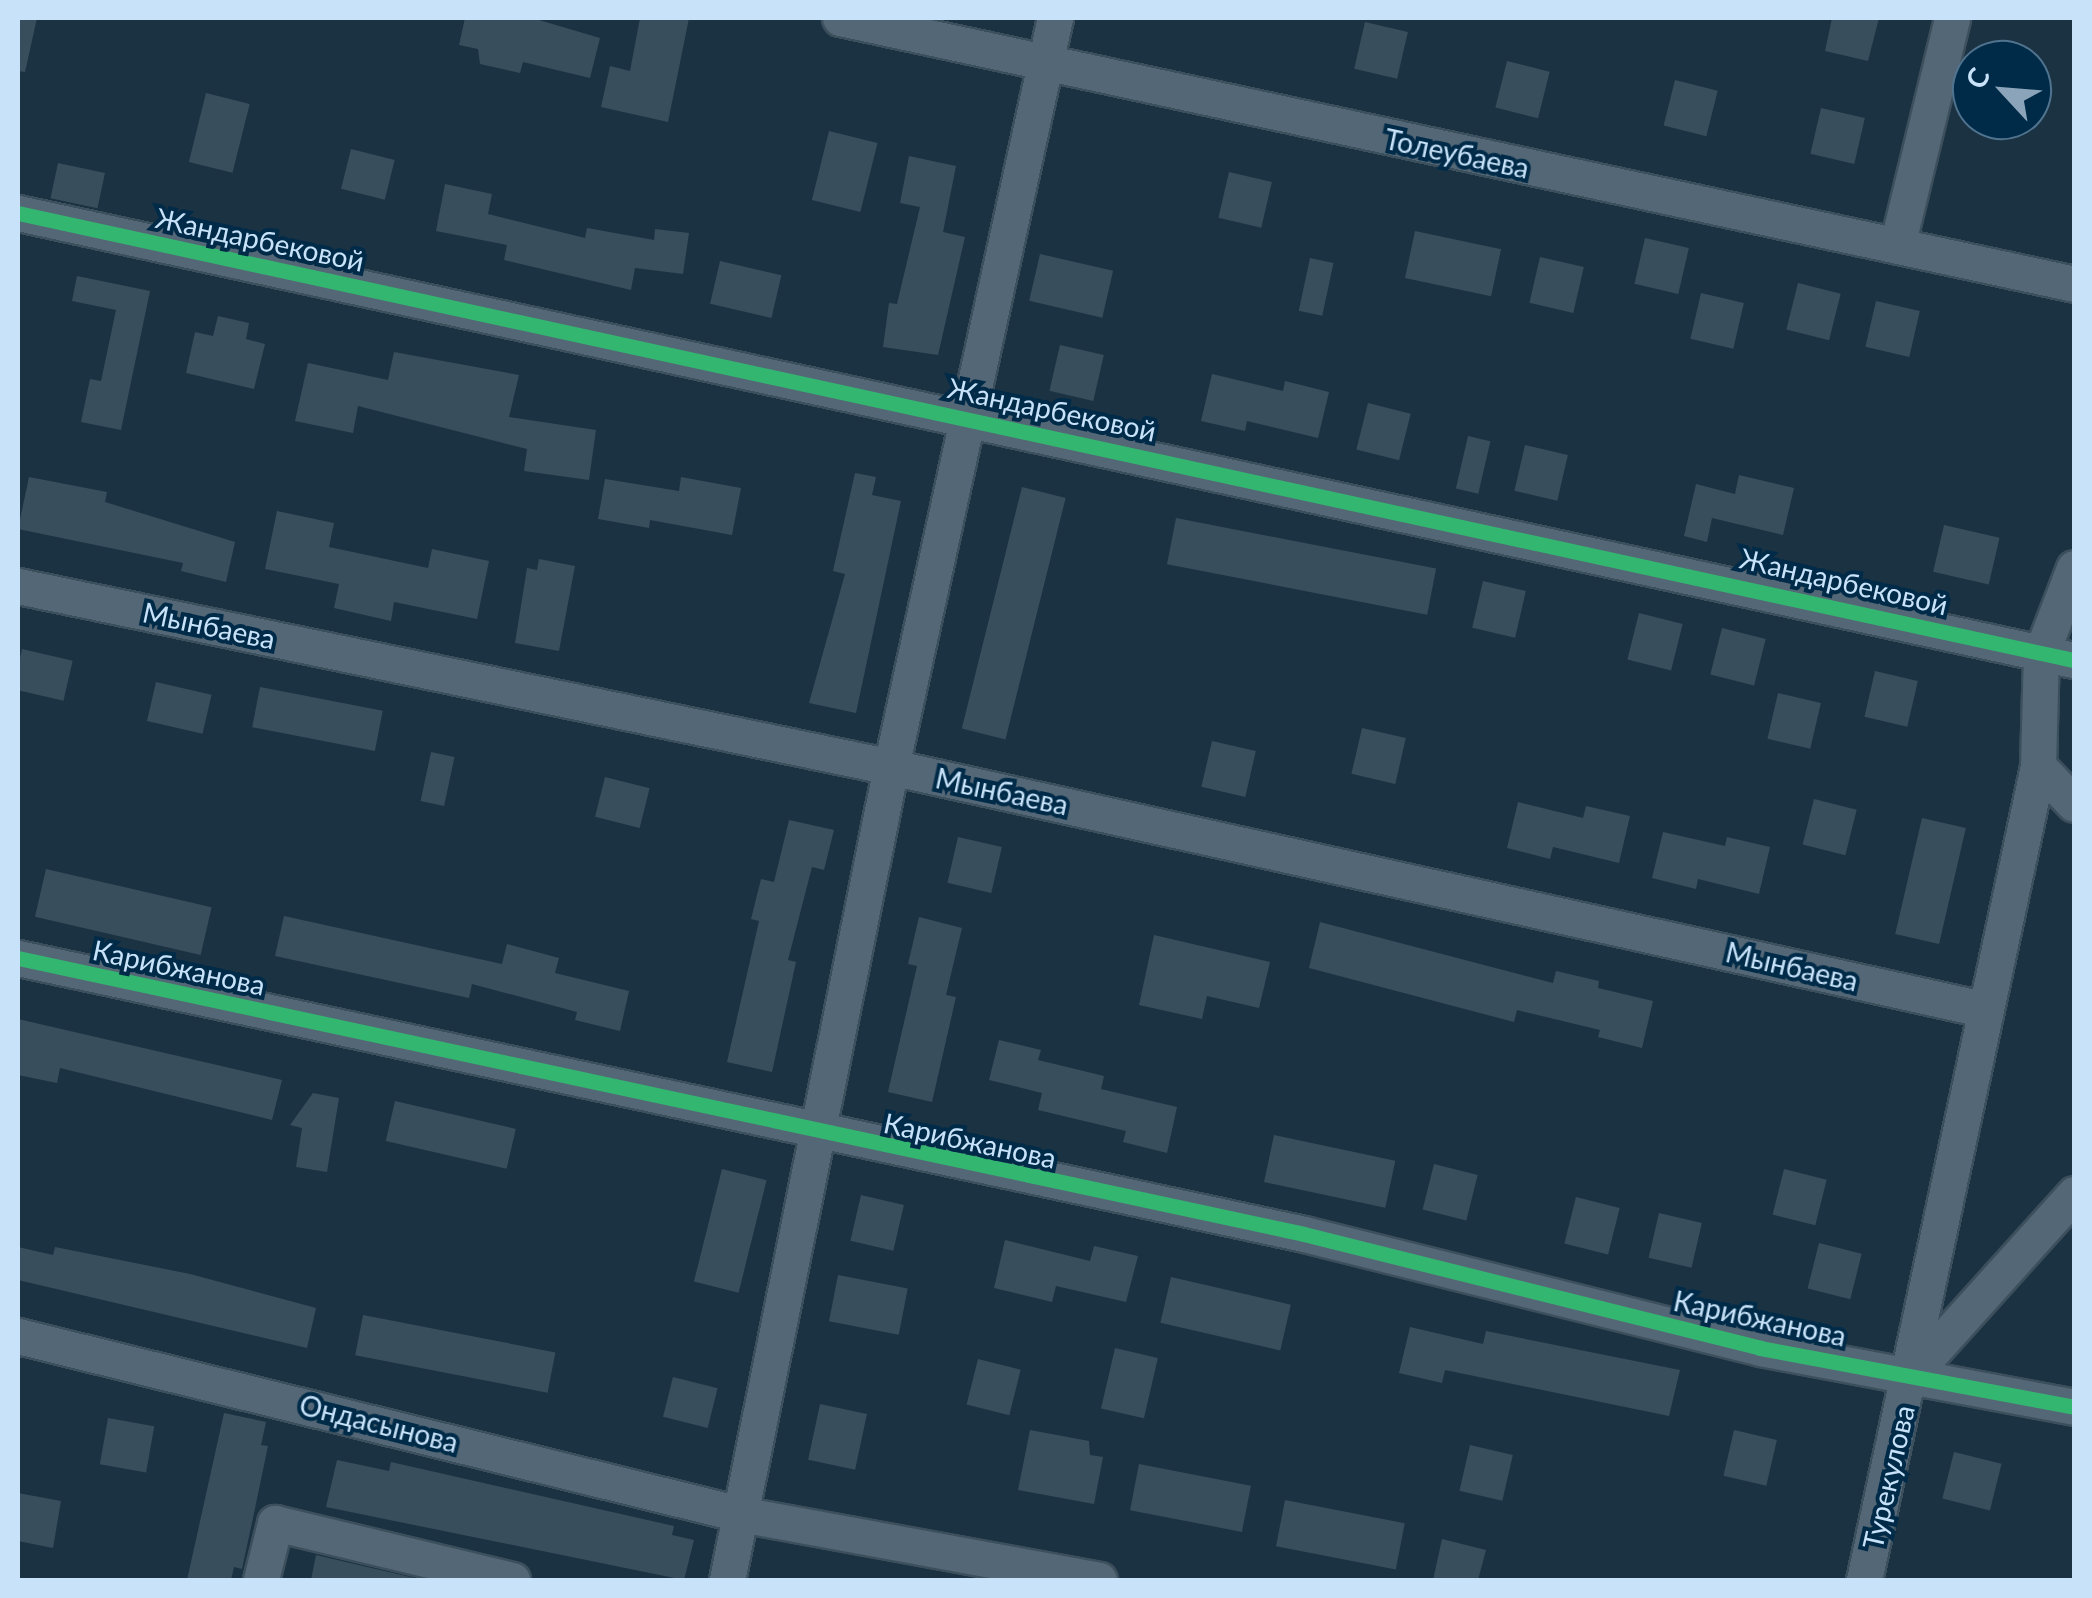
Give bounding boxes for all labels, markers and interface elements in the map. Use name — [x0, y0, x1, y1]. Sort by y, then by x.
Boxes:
north arrow — [1952, 40, 2052, 140]
text: С — [1957, 62, 1996, 94]
street label: Толеубаева — [1382, 121, 1532, 185]
street label: Жандарбековой — [153, 200, 367, 278]
street label: Жандарбековой — [945, 370, 1159, 448]
street label: Жандарбековой — [1737, 541, 1951, 621]
street label: Мынбаева — [140, 595, 278, 655]
street label: Мынбаева — [933, 761, 1071, 821]
street label: Карибжанова — [90, 932, 268, 1002]
street label: Мынбаева — [1723, 934, 1861, 998]
street label: Карибжанова — [881, 1105, 1059, 1175]
street label: Карибжанова — [1671, 1283, 1849, 1353]
street label: Ондасынова — [296, 1387, 462, 1459]
street label: Турекулова — [1855, 1402, 1921, 1552]

